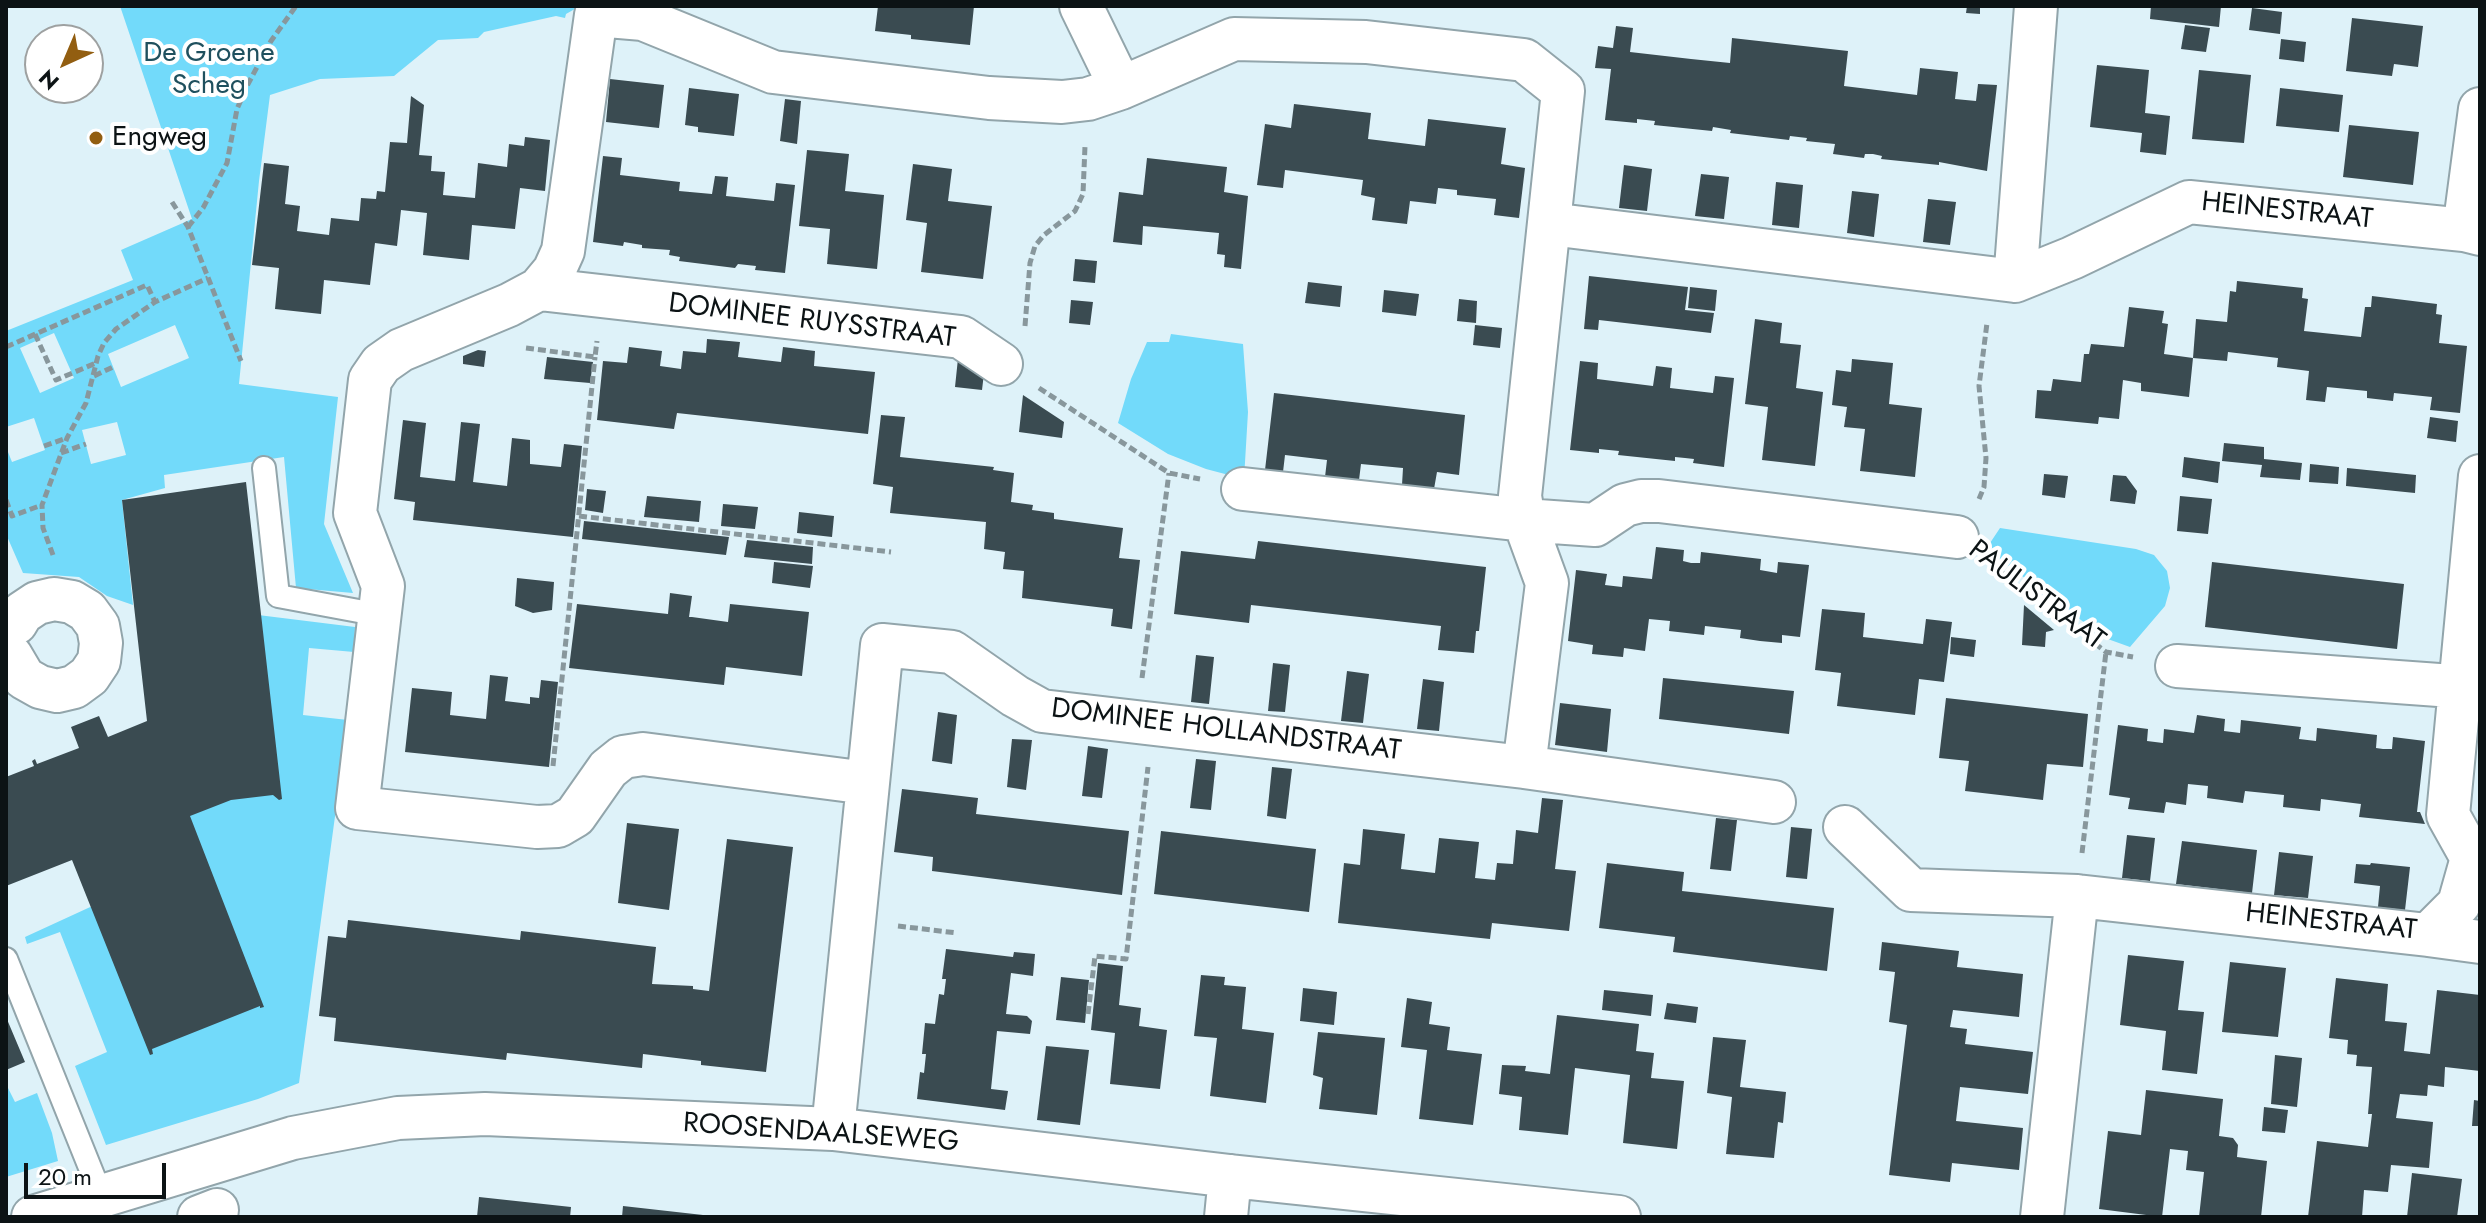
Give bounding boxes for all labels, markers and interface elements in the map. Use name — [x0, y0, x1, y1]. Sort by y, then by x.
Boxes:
north arrow — [24, 24, 104, 104]
park label: De Groene Scheg — [143, 37, 275, 103]
text: N — [31, 62, 66, 97]
place label: Engweg — [112, 121, 207, 155]
marker: Engweg — [87, 129, 105, 147]
street label: HEINESTRAAT — [2200, 186, 2374, 238]
street label: DOMINEE RUYSSTRAAT — [667, 288, 957, 356]
street label: PAULISTRAAT — [1961, 534, 2111, 658]
street label: DOMINEE HOLLANDSTRAAT — [1049, 693, 1403, 769]
street label: HEINESTRAAT — [2244, 897, 2418, 949]
street label: ROOSENDAALSEWEG — [682, 1108, 960, 1160]
scale bar — [28, 1147, 170, 1197]
text: 20 m — [38, 1159, 92, 1194]

